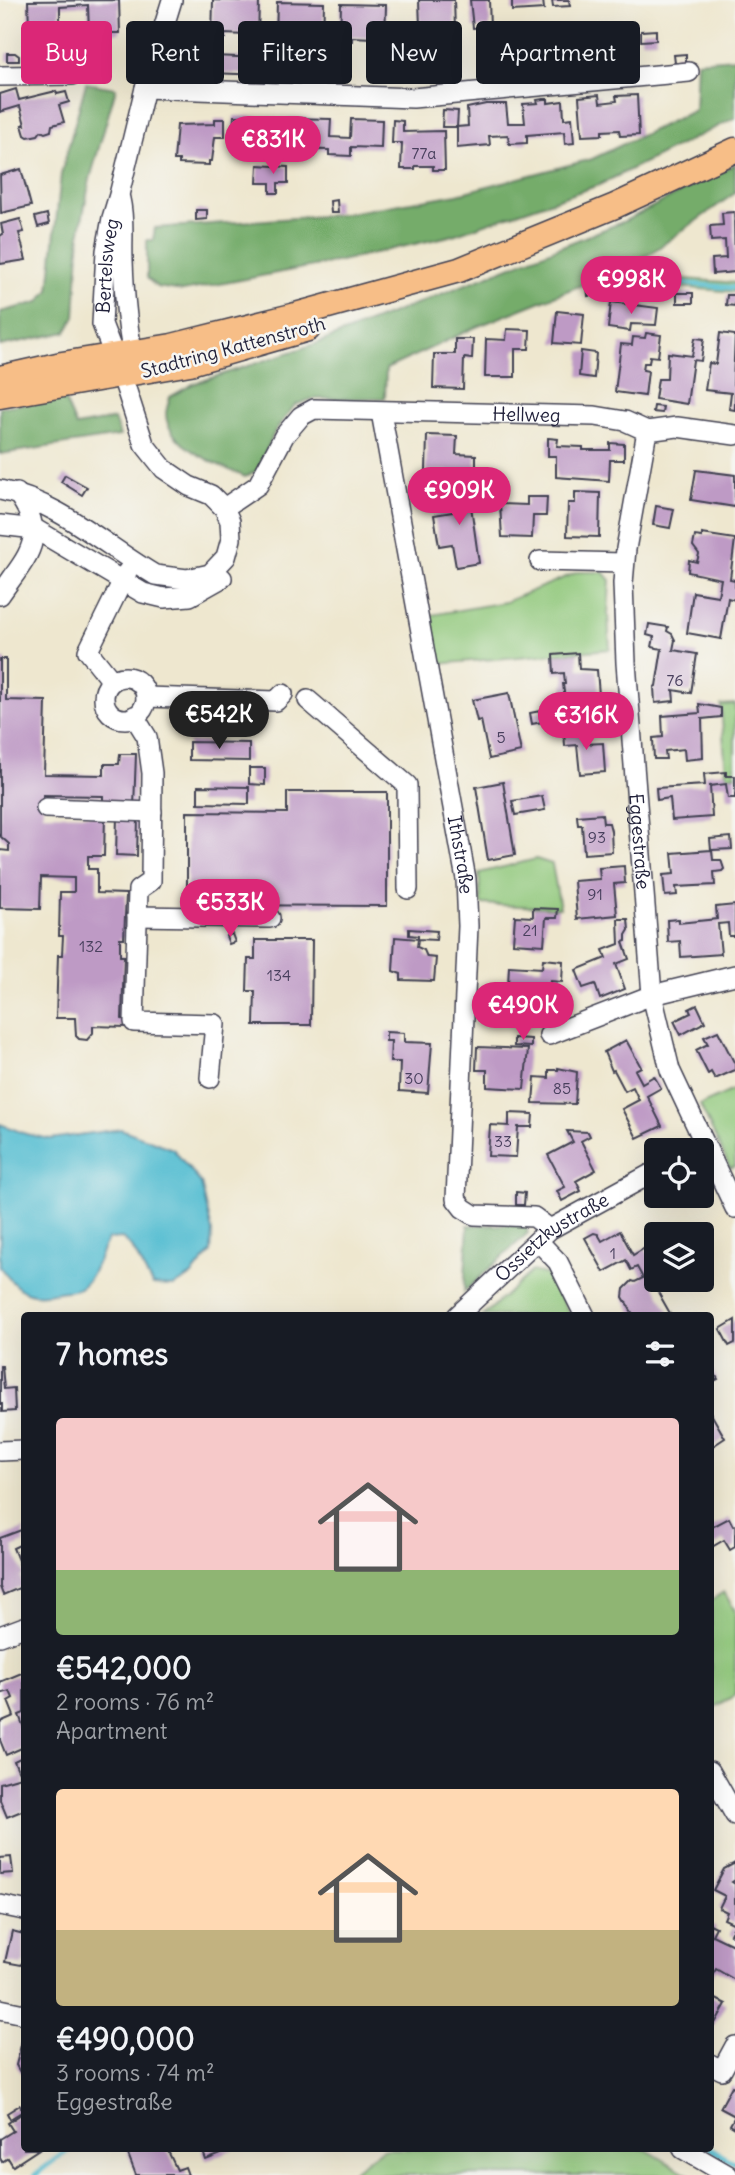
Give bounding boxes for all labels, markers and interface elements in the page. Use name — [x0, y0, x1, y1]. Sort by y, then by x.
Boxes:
chip: Buy — [21, 21, 112, 84]
chip: Rent — [126, 21, 224, 84]
chip: Filters — [238, 21, 352, 84]
chip: New — [366, 21, 462, 84]
chip: Apartment — [476, 21, 640, 84]
pin: €831K — [224, 116, 322, 176]
text: €831K — [241, 124, 305, 153]
house number: 77a — [412, 143, 436, 163]
street label: Bertelsweg — [91, 216, 124, 314]
pin: €998K — [582, 256, 680, 316]
text: €998K — [597, 264, 665, 293]
street label: Stadtring Kattenstroth — [138, 311, 328, 383]
street label: Hellweg — [492, 401, 561, 427]
pin: €909K — [410, 468, 508, 527]
text: €909K — [424, 475, 494, 504]
house number: 76 — [667, 670, 683, 690]
pin: €542K — [170, 692, 268, 751]
pin: €316K — [537, 692, 635, 752]
text: €542K — [185, 699, 253, 728]
text: €316K — [554, 700, 618, 729]
house number: 5 — [496, 727, 506, 747]
street label: Eggestraße — [624, 792, 656, 890]
street label: Ithstraße — [443, 814, 479, 894]
house number: 93 — [588, 827, 606, 847]
pin: €533K — [181, 880, 279, 939]
house number: 91 — [587, 884, 603, 904]
text: €533K — [196, 887, 264, 916]
house number: 21 — [522, 920, 538, 940]
house number: 132 — [79, 936, 103, 956]
house number: 134 — [267, 965, 291, 985]
pin: €490K — [474, 982, 572, 1042]
text: €490K — [488, 990, 558, 1019]
house number: 30 — [404, 1068, 424, 1088]
house number: 85 — [553, 1078, 571, 1098]
house number: 33 — [494, 1131, 512, 1151]
map controls — [644, 1138, 714, 1292]
button: locate — [644, 1138, 714, 1208]
street label: Ossietzkystraße — [489, 1187, 613, 1287]
button: layers — [644, 1222, 714, 1292]
house number: 1 — [610, 1243, 616, 1263]
text: 7 homes — [56, 1335, 168, 1373]
icon: filters — [641, 1335, 679, 1373]
icon: home — [305, 1464, 431, 1590]
text: €542,000 — [56, 1649, 192, 1687]
text: 2 rooms · 76 m² — [56, 1687, 214, 1716]
text: Apartment — [56, 1716, 168, 1745]
icon: home — [305, 1835, 431, 1961]
text: €490,000 — [56, 2020, 195, 2058]
text: 3 rooms · 74 m² — [56, 2058, 215, 2087]
text: Eggestraße — [56, 2087, 173, 2116]

